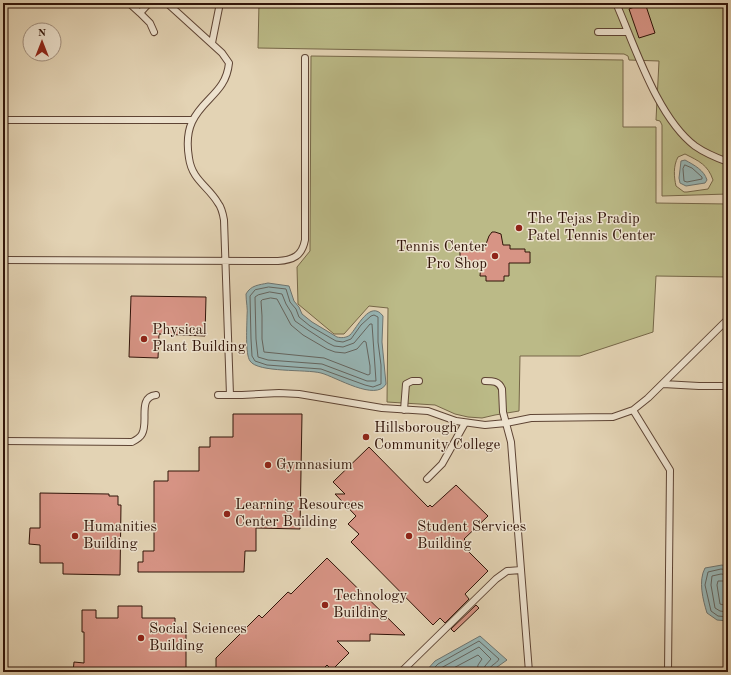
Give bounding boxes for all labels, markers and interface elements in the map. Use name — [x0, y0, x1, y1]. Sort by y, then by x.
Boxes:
north arrow — [22, 22, 62, 62]
text: N — [38, 28, 47, 39]
place label: The Tejas Pradip Patel Tennis Center — [527, 212, 655, 244]
marker: The Tejas Pradip Patel Tennis Center — [514, 223, 524, 233]
place label: Tennis Center Pro Shop — [396, 240, 487, 272]
marker: Tennis Center Pro Shop — [490, 251, 500, 261]
place label: Physical Plant Building — [152, 323, 246, 355]
marker: Physical Plant Building — [139, 334, 149, 344]
place label: Hillsborough Community College — [374, 421, 500, 453]
marker: Hillsborough Community College — [361, 432, 371, 442]
place label: Gymnasium — [276, 458, 353, 473]
marker: Gymnasium — [263, 460, 273, 470]
place label: Learning Resources Center Building — [235, 498, 364, 530]
marker: Learning Resources Center Building — [222, 509, 232, 519]
place label: Humanities Building — [83, 520, 157, 552]
place label: Student Services Building — [417, 520, 526, 552]
marker: Humanities Building — [70, 531, 80, 541]
marker: Student Services Building — [404, 531, 414, 541]
place label: Technology Building — [333, 589, 407, 621]
marker: Technology Building — [320, 600, 330, 610]
place label: Social Sciences Building — [149, 622, 247, 654]
marker: Social Sciences Building — [136, 633, 146, 643]

